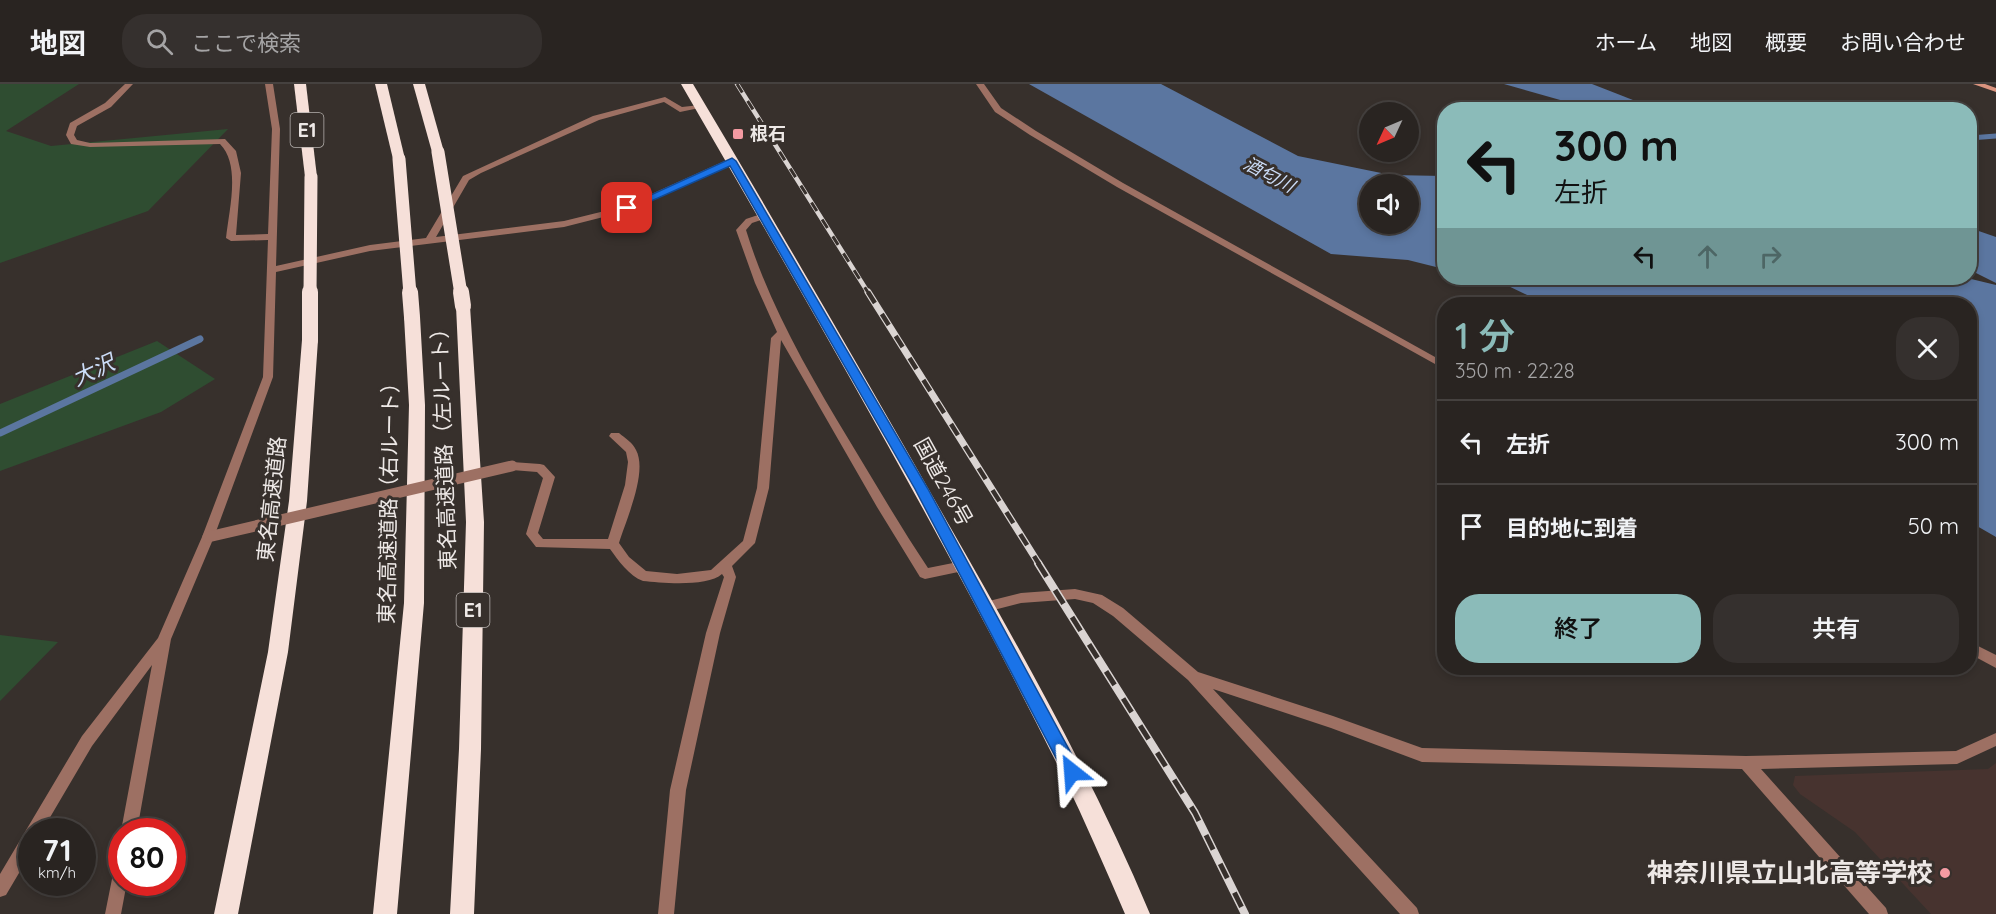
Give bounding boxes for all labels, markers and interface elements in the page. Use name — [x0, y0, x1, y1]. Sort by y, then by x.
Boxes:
search box — [122, 14, 542, 68]
text: 地図 — [30, 25, 86, 60]
icon: search — [143, 25, 176, 58]
text: ここで検索 — [191, 29, 301, 57]
text: ホーム — [1595, 29, 1657, 55]
text: 地図 — [1690, 29, 1732, 55]
text: 概要 — [1765, 29, 1807, 55]
text: お問い合わせ — [1840, 29, 1966, 55]
north arrow — [1359, 102, 1419, 162]
map controls — [1359, 102, 1419, 234]
road number: E1 — [290, 113, 324, 147]
text: 300 m — [1554, 119, 1679, 172]
place label: 根石 — [750, 122, 786, 145]
icon: left — [1455, 126, 1533, 204]
marker: 根石 — [731, 127, 745, 141]
water label: 酒匂川 — [1240, 152, 1300, 198]
button: sound — [1359, 174, 1419, 234]
text: 左折 — [1554, 175, 1608, 209]
pin — [601, 182, 652, 233]
icon: arrive — [610, 191, 643, 224]
icon: left — [1628, 240, 1661, 273]
icon: ahead — [1691, 240, 1724, 273]
icon: right — [1754, 240, 1787, 273]
text: 1 分 — [1455, 313, 1515, 358]
button: close — [1896, 317, 1959, 380]
street label: 東名高速道路（左ルート） — [426, 318, 460, 570]
water label: 大沢 — [67, 347, 122, 392]
text: 350 m · 22:28 — [1455, 358, 1575, 383]
street label: 東名高速道路（右ルート） — [373, 372, 403, 624]
icon: left — [1455, 426, 1488, 459]
text: 300 m — [1895, 428, 1959, 456]
text: 左折 — [1506, 430, 1550, 458]
street label: 国道246号 — [909, 433, 979, 530]
street label: 東名高速道路 — [251, 435, 291, 563]
icon: arrive — [1455, 510, 1488, 543]
text: 50 m — [1908, 512, 1959, 540]
text: 目的地に到着 — [1506, 514, 1638, 542]
road number: E1 — [456, 593, 490, 627]
button: 終了 — [1455, 594, 1701, 663]
button: 共有 — [1713, 594, 1959, 663]
position arrow — [1040, 740, 1104, 804]
speed limit sign: 80 — [108, 818, 186, 896]
text: 71 — [42, 831, 72, 869]
place label: 神奈川県立山北高等学校 — [1647, 856, 1933, 889]
text: km/h — [38, 863, 76, 882]
marker: 神奈川県立山北高等学校 — [1938, 866, 1952, 880]

